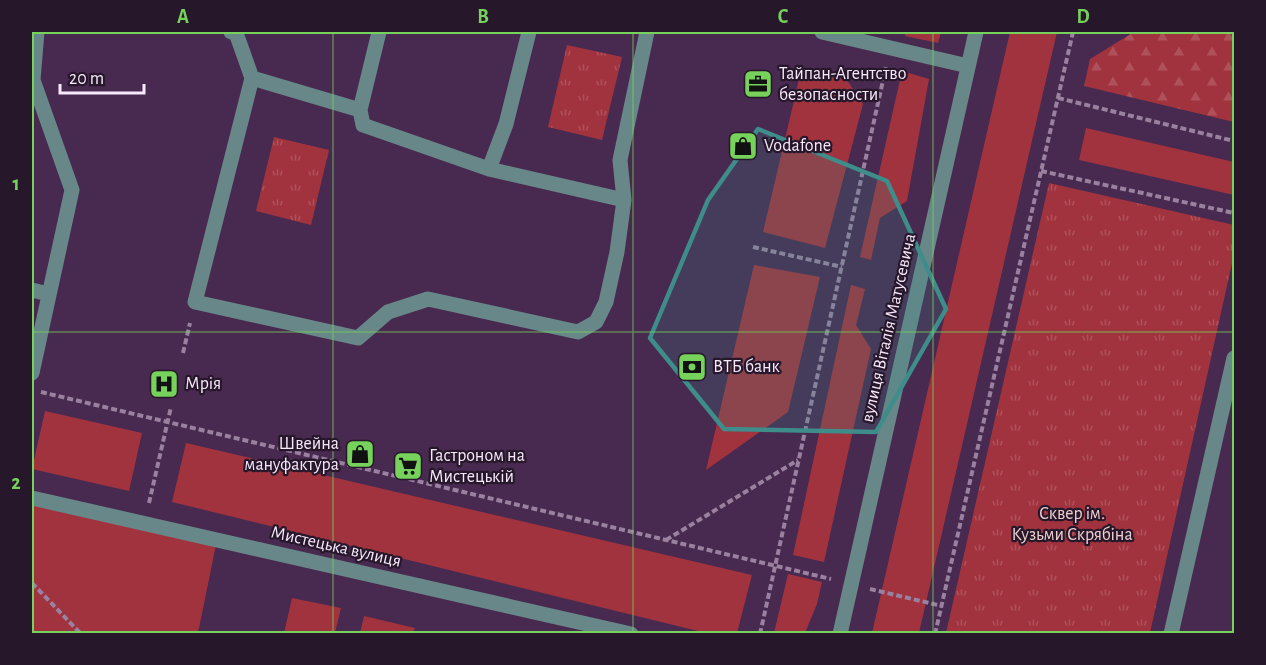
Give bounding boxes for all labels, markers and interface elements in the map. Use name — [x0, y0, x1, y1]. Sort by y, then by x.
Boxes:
text: A — [177, 7, 189, 27]
text: B — [477, 7, 489, 27]
text: C — [778, 7, 789, 27]
text: D — [1076, 7, 1090, 27]
scale bar — [60, 57, 144, 95]
place label: Тайпан-Агентство безопасности — [779, 65, 906, 104]
office icon: Тайпан-Агентство безопасности — [742, 68, 774, 100]
text: 20 m — [69, 70, 104, 88]
shop icon: Vodafone — [727, 130, 759, 162]
place label: Vodafone — [764, 137, 831, 155]
text: 1 — [12, 174, 20, 194]
street label: вулиця Віталія Матусевича — [859, 232, 919, 424]
bank icon: ВТБ банк — [676, 351, 708, 383]
place label: ВТБ банк — [713, 357, 780, 376]
hospital icon: Мрія — [148, 368, 180, 400]
place label: Мрія — [185, 375, 221, 393]
place label: Швейна мануфактура — [244, 435, 339, 474]
shop icon: Швейна мануфактура — [344, 438, 376, 470]
place label: Гастроном на Мистецькій — [429, 447, 525, 486]
supermarket icon: Гастроном на Мистецькій — [392, 450, 424, 482]
text: 2 — [11, 473, 21, 493]
park label: Сквер ім. Кузьми Скрябіна — [1011, 505, 1133, 544]
street label: Мистецька вулиця — [269, 523, 403, 571]

